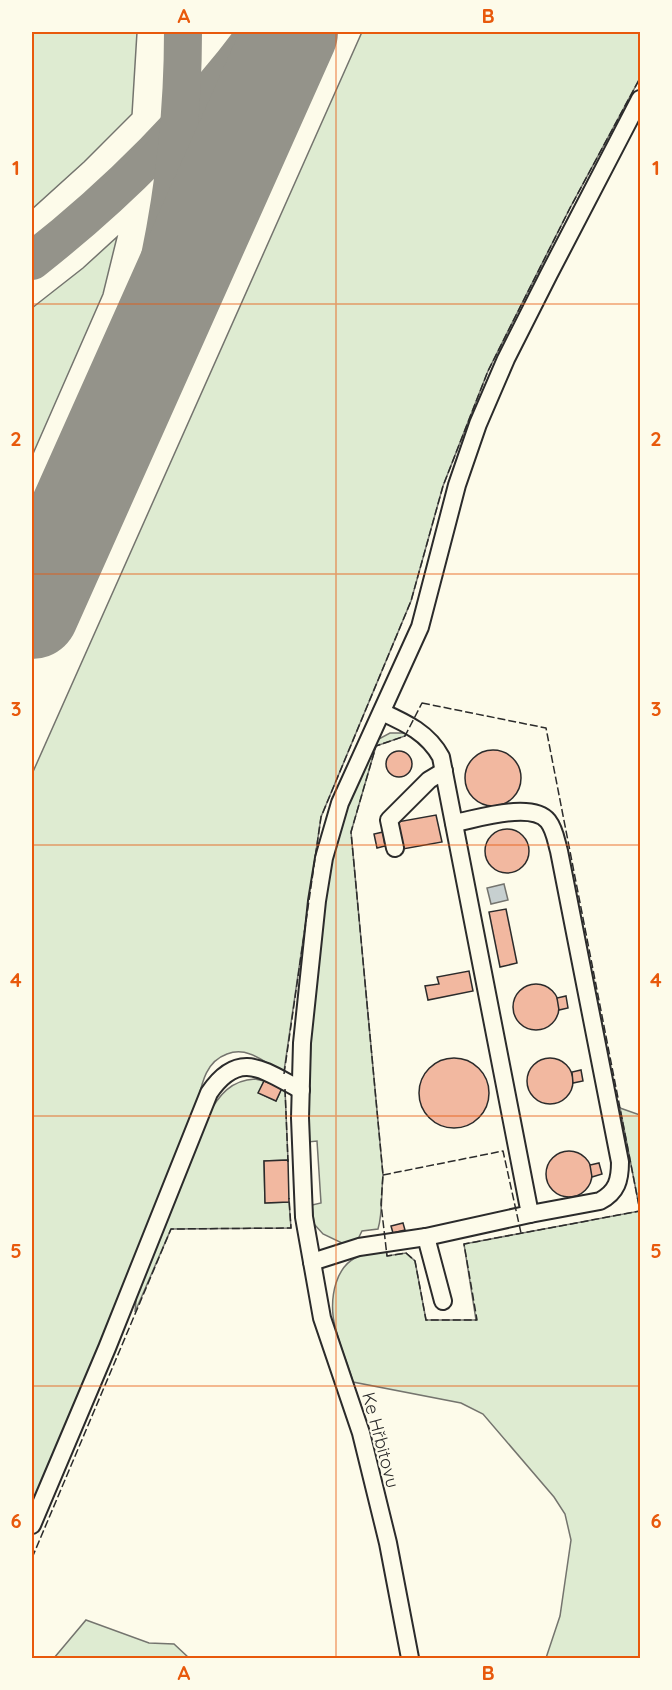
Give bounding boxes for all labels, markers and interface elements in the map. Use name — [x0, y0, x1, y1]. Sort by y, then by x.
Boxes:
text: A — [178, 3, 191, 28]
text: B — [481, 3, 495, 28]
text: 1 — [12, 155, 20, 180]
text: 1 — [652, 155, 660, 180]
text: 2 — [10, 426, 22, 451]
text: 2 — [650, 426, 662, 451]
text: 3 — [11, 696, 21, 721]
text: 3 — [651, 696, 661, 721]
text: 4 — [10, 967, 22, 992]
text: 4 — [650, 967, 662, 992]
text: 5 — [10, 1238, 22, 1263]
text: 5 — [650, 1238, 662, 1263]
street label: Ke Hřbitovu — [357, 1390, 405, 1490]
text: 6 — [10, 1508, 22, 1533]
text: 6 — [650, 1508, 662, 1533]
text: A — [178, 1660, 191, 1685]
text: B — [481, 1660, 495, 1685]

